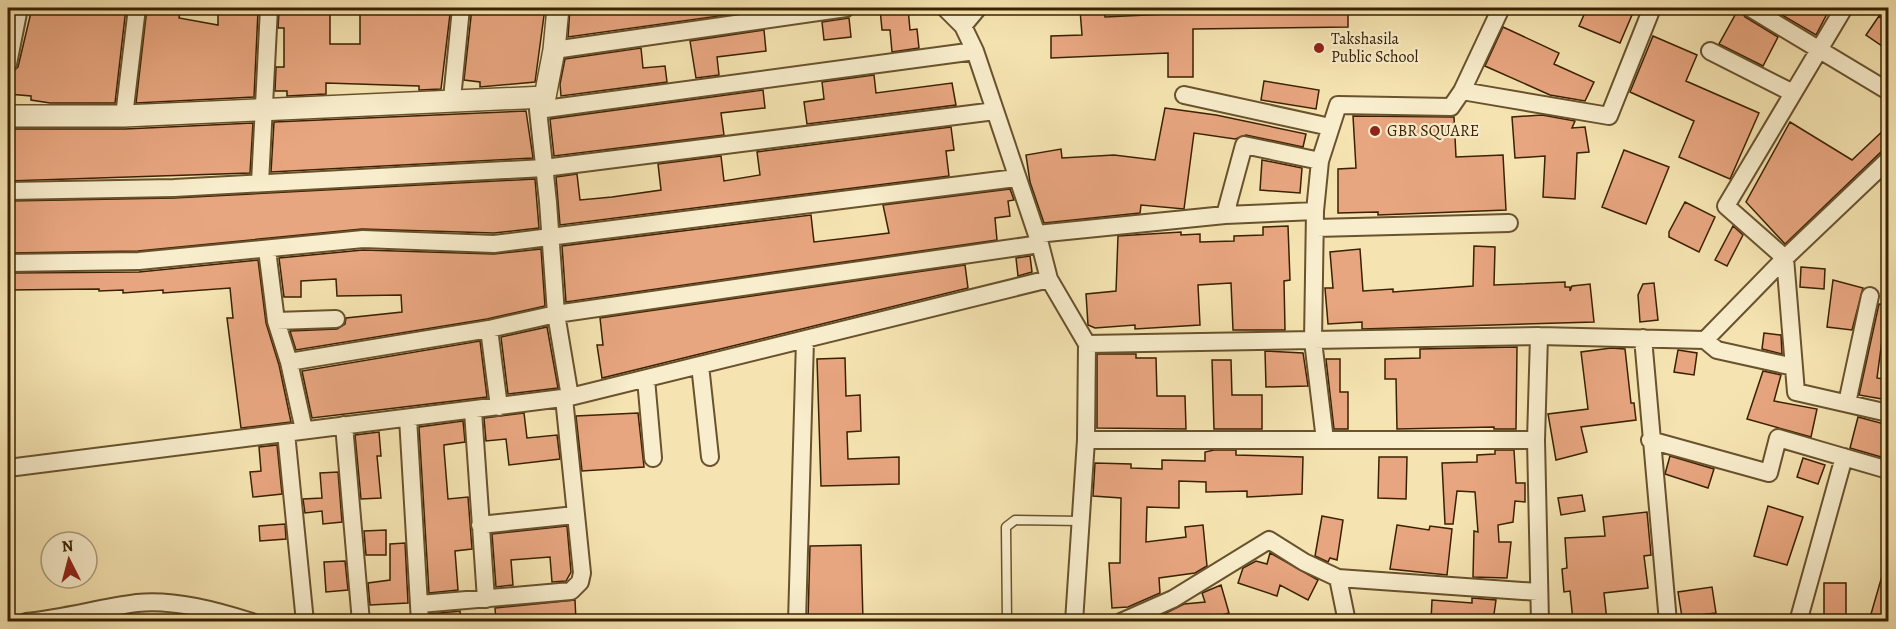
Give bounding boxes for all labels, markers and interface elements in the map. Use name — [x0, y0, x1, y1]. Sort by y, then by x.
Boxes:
place label: Takshasila Public School — [1331, 28, 1418, 68]
marker: Takshasila Public School — [1312, 41, 1326, 55]
place label: GBR SQUARE — [1387, 120, 1479, 142]
marker: GBR SQUARE — [1368, 124, 1382, 138]
north arrow — [39, 530, 99, 590]
text: N — [61, 534, 75, 558]

